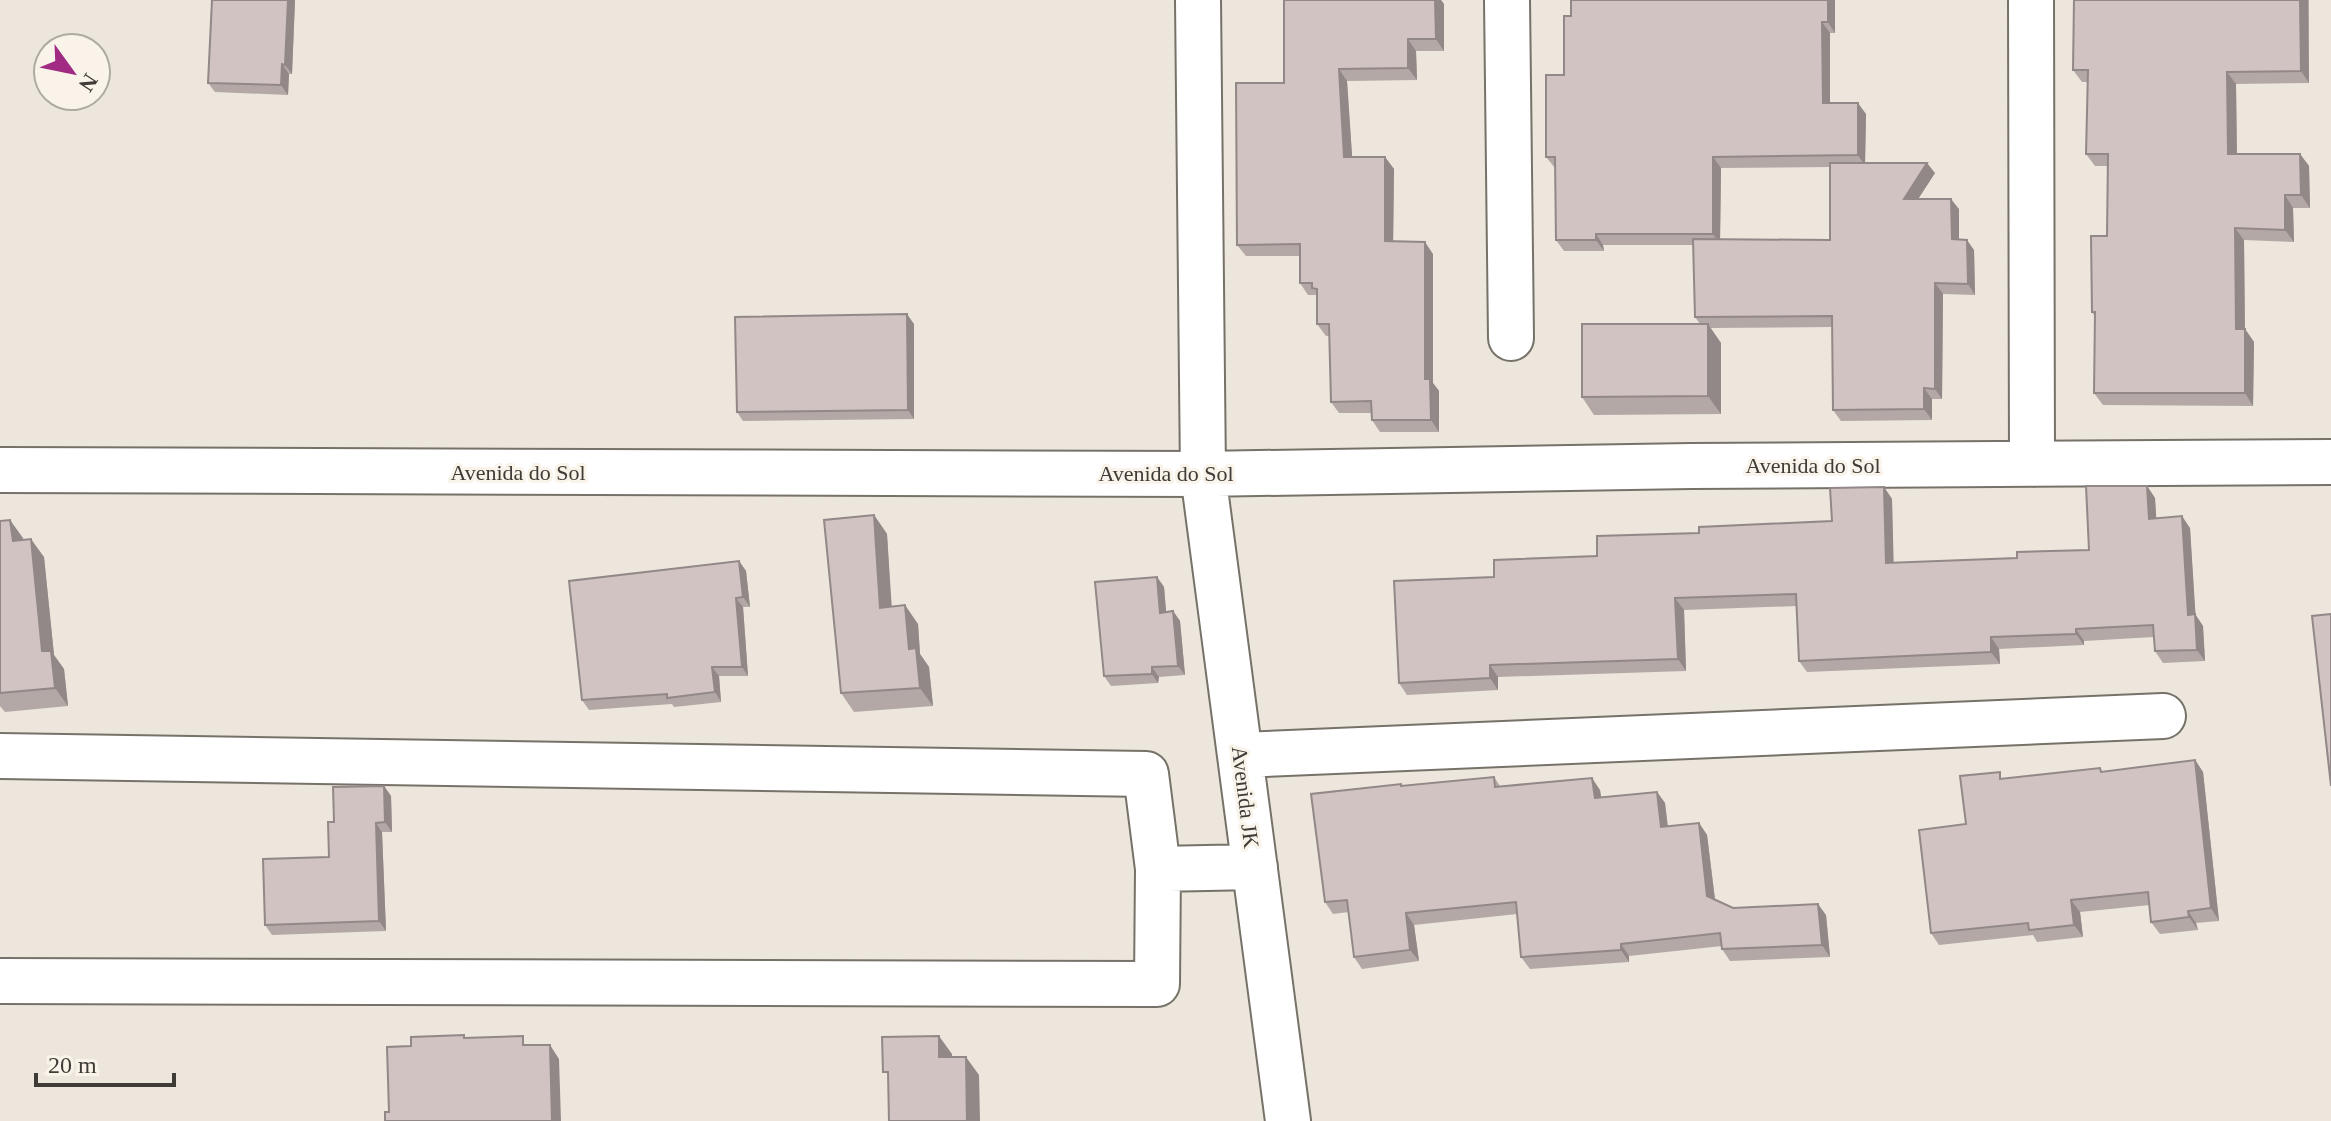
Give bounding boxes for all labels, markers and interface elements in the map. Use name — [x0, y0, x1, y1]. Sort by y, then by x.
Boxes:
north arrow — [32, 32, 112, 112]
text: N — [73, 69, 103, 96]
street label: Avenida do Sol — [1745, 453, 1881, 478]
street label: Avenida do Sol — [450, 460, 586, 485]
street label: Avenida do Sol — [1098, 461, 1234, 486]
street label: Avenida JK — [1227, 744, 1264, 850]
scale bar — [36, 1037, 174, 1087]
text: 20 m — [48, 1052, 97, 1078]

